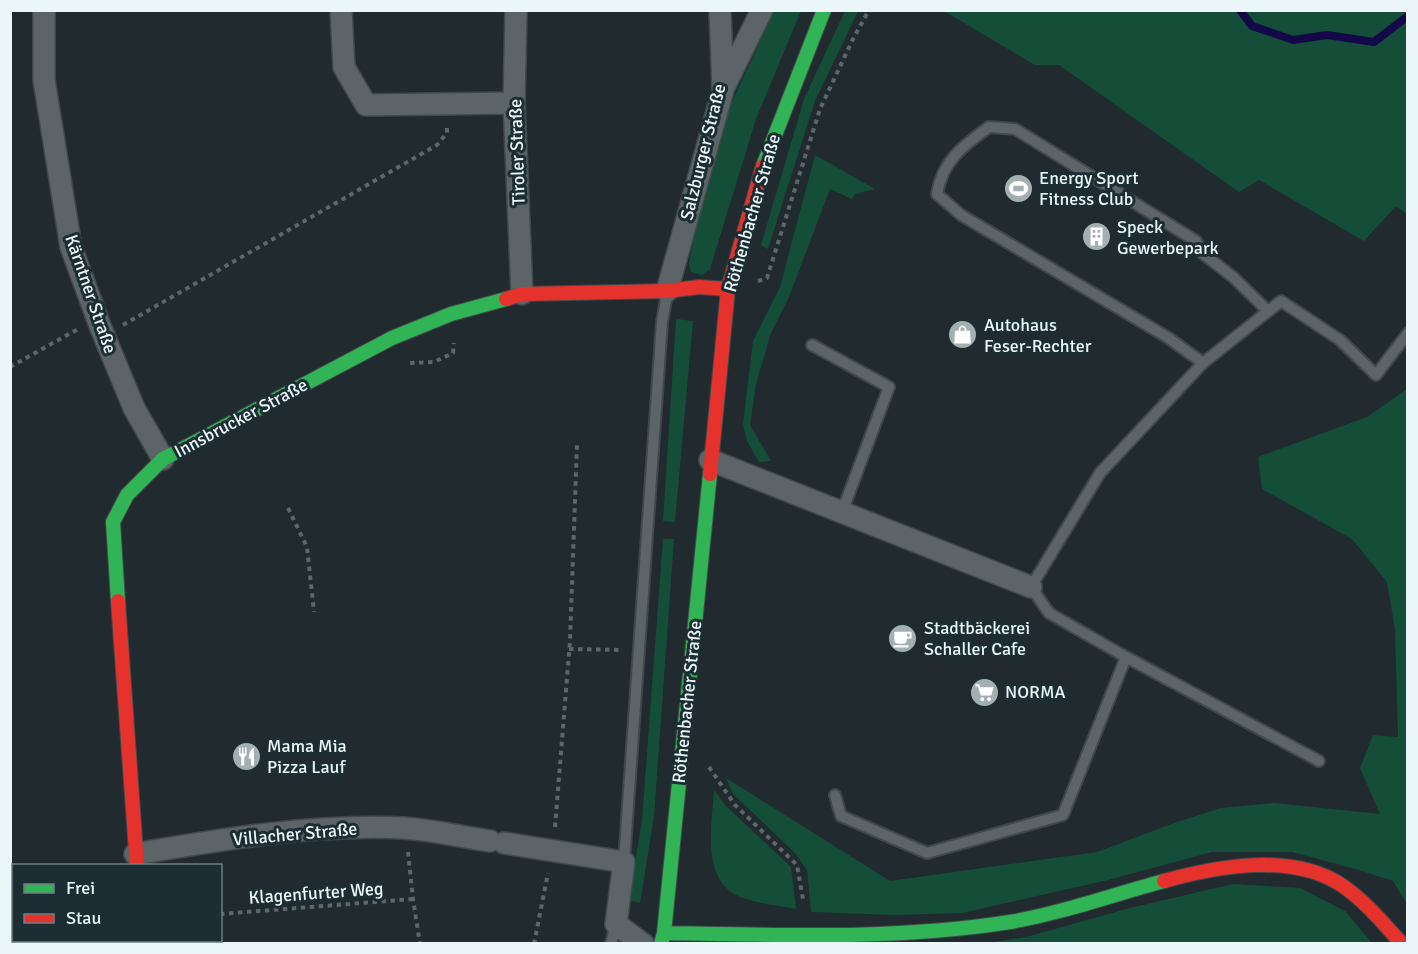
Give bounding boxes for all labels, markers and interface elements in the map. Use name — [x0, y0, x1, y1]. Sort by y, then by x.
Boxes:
street label: Salzburger Straße — [675, 81, 731, 223]
street label: Tiroler Straße — [504, 99, 530, 205]
street label: Röthenbacher Straße — [719, 131, 785, 295]
place label: Energy Sport Fitness Club — [1039, 167, 1139, 210]
sports icon: Energy Sport Fitness Club — [1002, 172, 1034, 204]
place label: Speck Gewerbepark — [1117, 216, 1219, 259]
building icon: Speck Gewerbepark — [1080, 221, 1112, 253]
street label: Kärntner Straße — [60, 232, 122, 356]
place label: Autohaus Feser-Rechter — [984, 314, 1092, 357]
shop icon: Autohaus Feser-Rechter — [947, 319, 979, 351]
street label: Innsbrucker Straße — [171, 374, 311, 462]
place label: Stadtbäckerei Schaller Cafe — [924, 617, 1030, 660]
street label: Röthenbacher Straße — [668, 620, 706, 784]
cafe icon: Stadtbäckerei Schaller Cafe — [887, 622, 919, 654]
supermarket icon: NORMA — [968, 676, 1000, 708]
place label: NORMA — [1005, 681, 1065, 703]
place label: Mama Mia Pizza Lauf — [267, 735, 347, 778]
restaurant icon: Mama Mia Pizza Lauf — [230, 740, 262, 772]
street label: Villacher Straße — [232, 818, 358, 850]
legend — [12, 864, 222, 942]
text: Frei — [66, 877, 95, 899]
street label: Klagenfurter Weg — [248, 877, 384, 909]
text: Stau — [66, 907, 101, 929]

